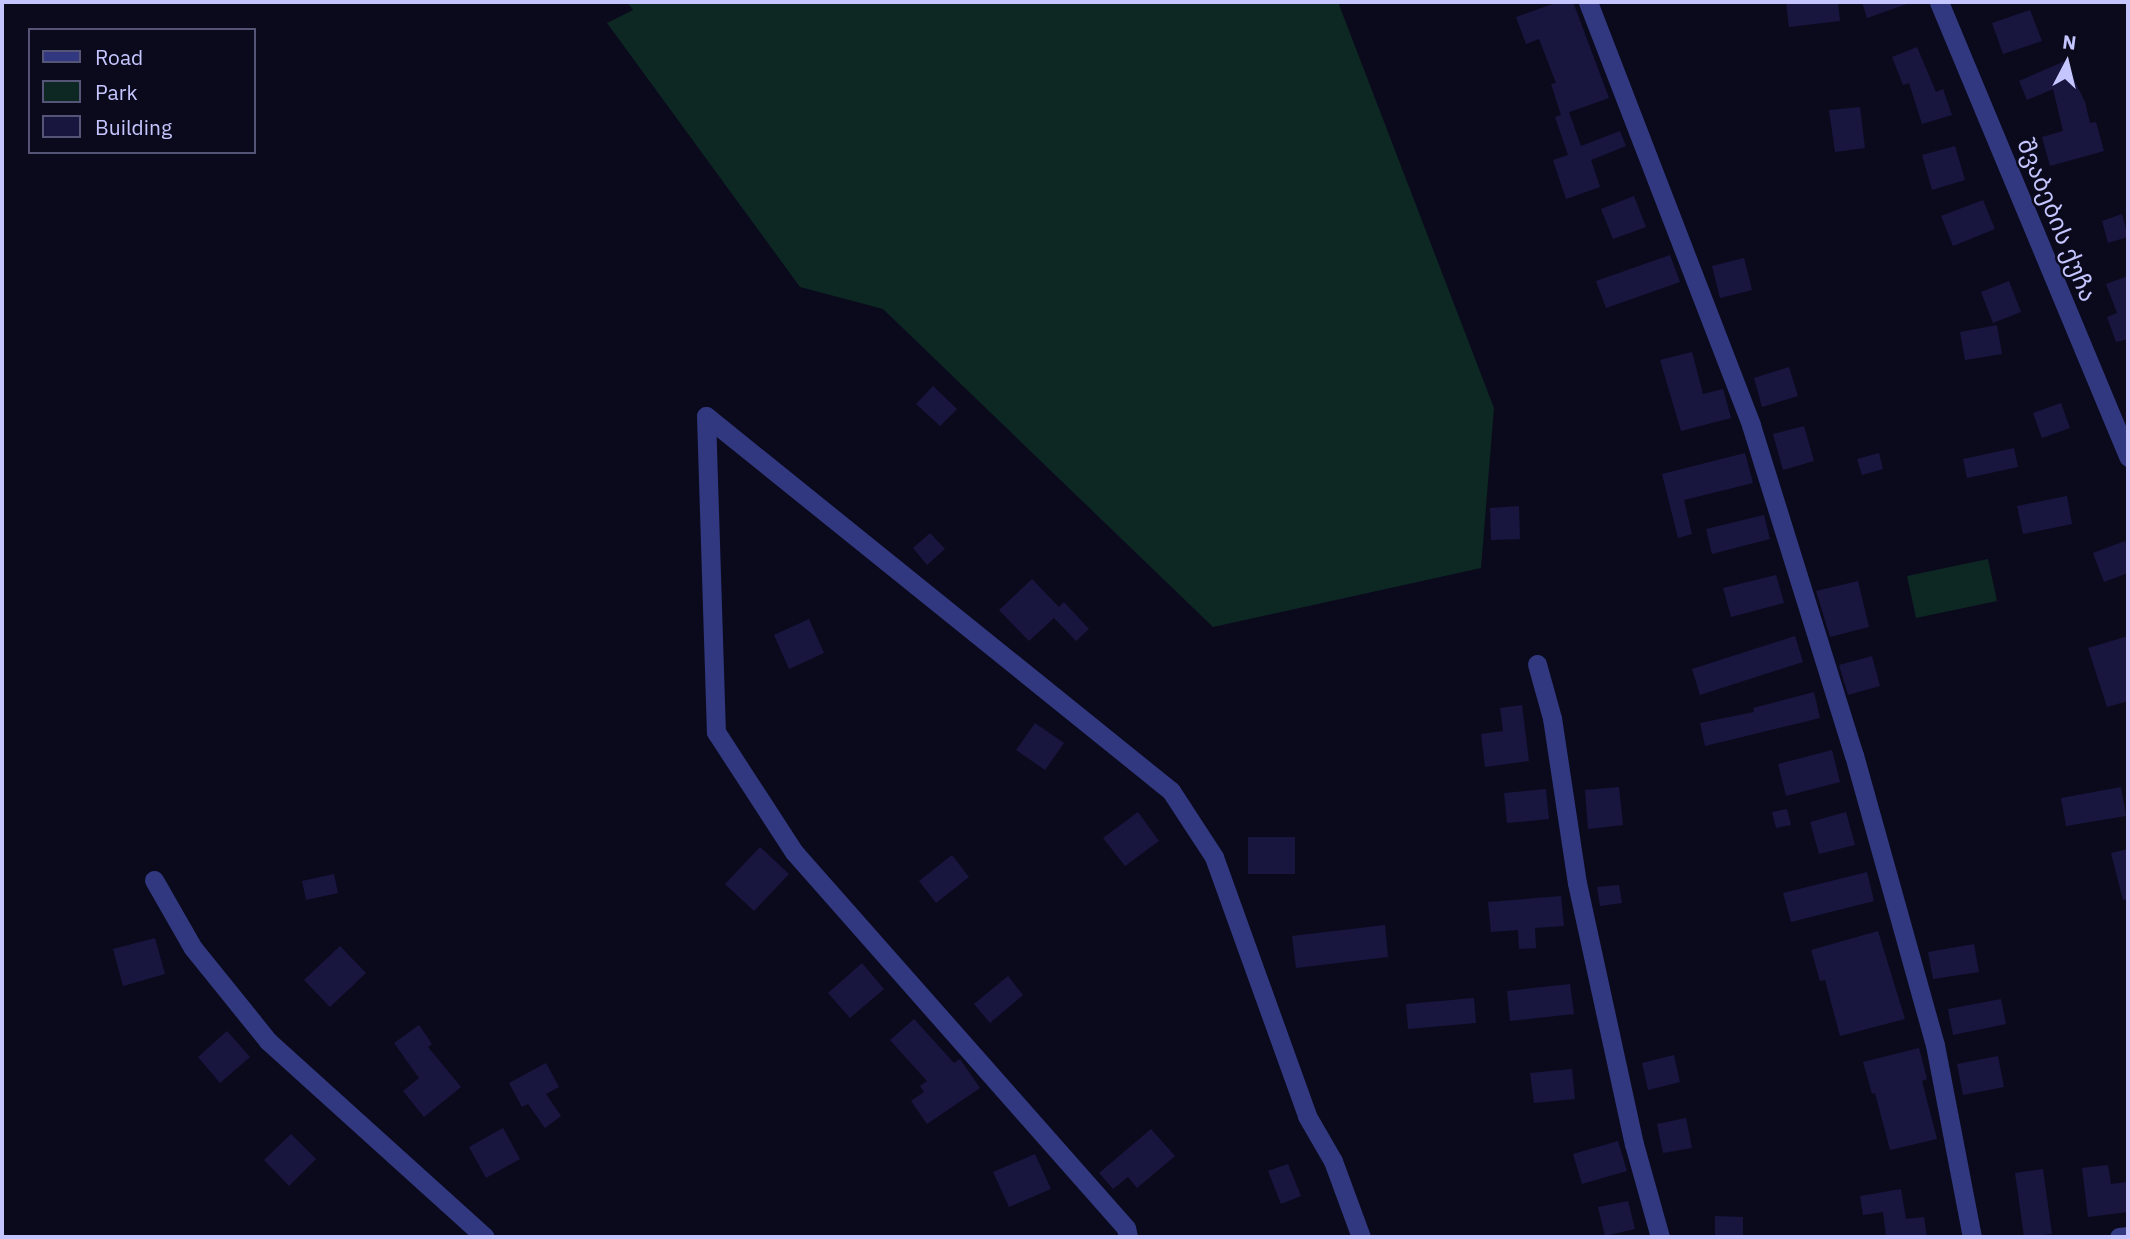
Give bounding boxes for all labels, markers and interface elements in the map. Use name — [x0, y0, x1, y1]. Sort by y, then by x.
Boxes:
legend — [28, 28, 256, 154]
north arrow — [2032, 28, 2102, 98]
text: N — [2061, 29, 2078, 55]
text: Road — [95, 43, 143, 71]
text: Park — [95, 78, 138, 106]
text: Building — [95, 113, 172, 141]
street label: შვაბების ქუჩა — [2011, 134, 2103, 306]

